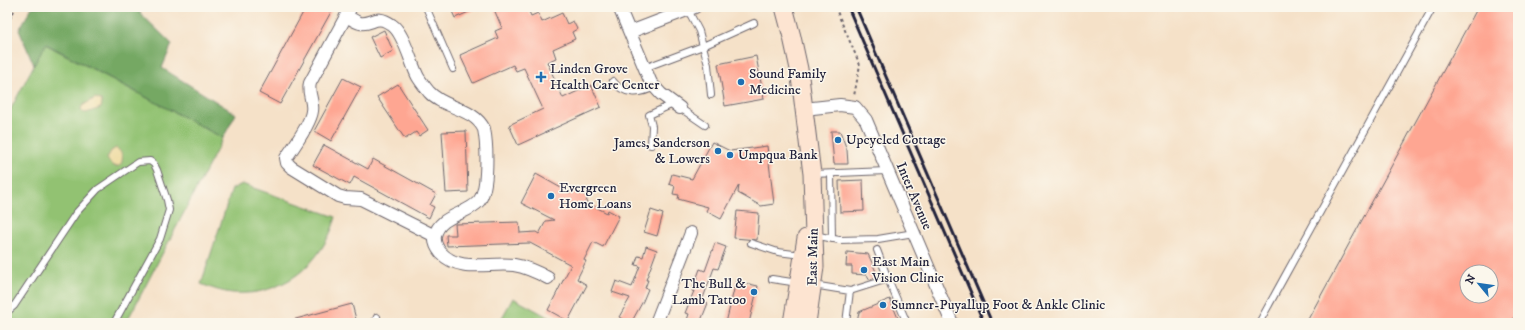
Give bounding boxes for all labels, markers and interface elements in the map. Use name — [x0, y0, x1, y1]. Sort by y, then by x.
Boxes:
place label: Linden Grove Health Care Center — [550, 60, 660, 94]
place label: Sound Family Medicine — [749, 65, 826, 99]
marker: Linden Grove Health Care Center — [535, 71, 547, 83]
marker: Sound Family Medicine — [736, 77, 746, 87]
place label: Upcycled Cottage — [846, 131, 946, 149]
place label: James, Sanderson & Lowers — [612, 134, 711, 168]
marker: Upcycled Cottage — [833, 135, 843, 145]
marker: James, Sanderson & Lowers — [713, 146, 723, 156]
place label: Umpqua Bank — [738, 146, 818, 164]
marker: Umpqua Bank — [725, 150, 735, 160]
street label: Inter Avenue — [892, 159, 936, 233]
place label: Evergreen Home Loans — [559, 179, 632, 213]
marker: Evergreen Home Loans — [546, 191, 556, 201]
street label: East Main — [803, 227, 823, 286]
place label: East Main Vision Clinic — [871, 253, 944, 287]
north arrow — [1459, 264, 1499, 304]
marker: East Main Vision Clinic — [859, 265, 869, 275]
text: N — [1463, 272, 1479, 287]
place label: The Bull & Lamb Tattoo — [672, 275, 746, 309]
marker: The Bull & Lamb Tattoo — [749, 287, 759, 297]
place label: Sumner-Puyallup Foot & Ankle Clinic — [891, 296, 1105, 314]
marker: Sumner-Puyallup Foot & Ankle Clinic — [878, 300, 888, 310]

